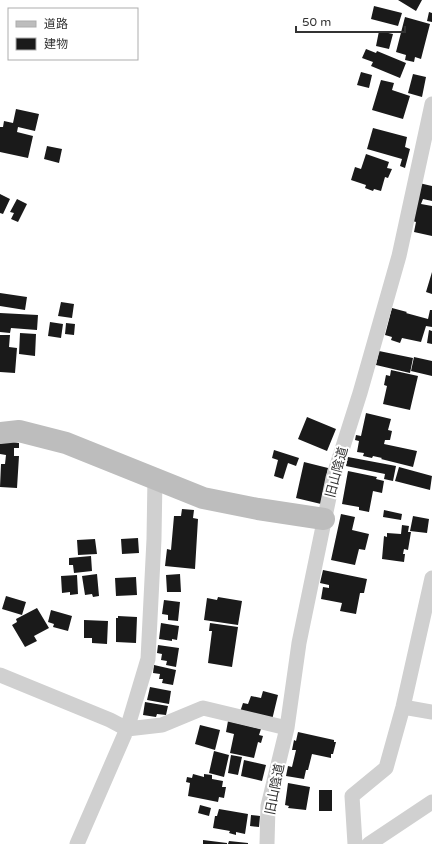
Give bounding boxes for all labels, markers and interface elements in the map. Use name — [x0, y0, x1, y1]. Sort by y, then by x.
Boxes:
legend — [8, 8, 138, 60]
scale bar — [296, 8, 405, 34]
text: 50 m — [302, 15, 331, 29]
text: 道路 — [44, 17, 68, 31]
text: 建物 — [44, 37, 68, 51]
street label: 旧山陰道 — [323, 445, 351, 499]
street label: 旧山陰道 — [262, 762, 288, 816]

